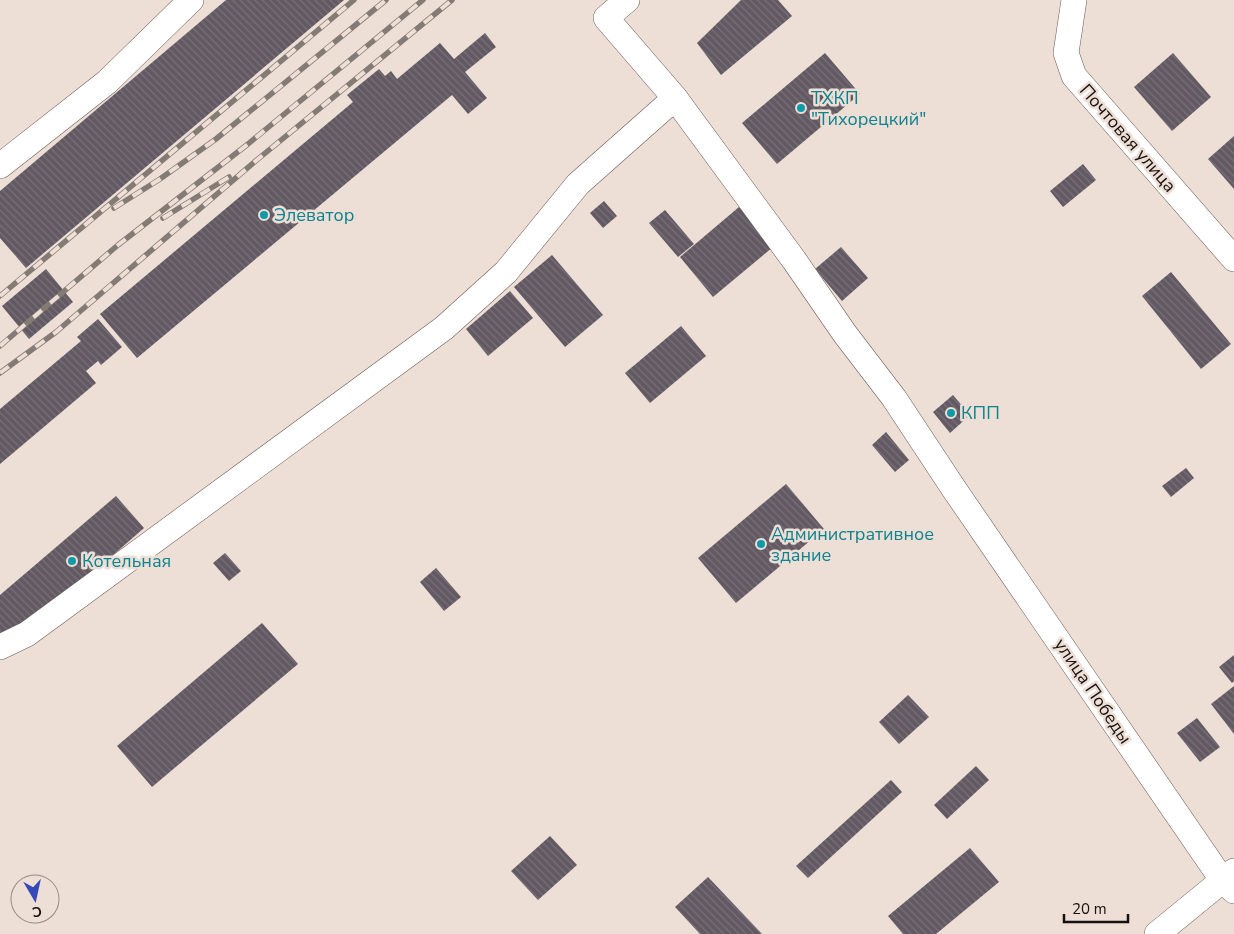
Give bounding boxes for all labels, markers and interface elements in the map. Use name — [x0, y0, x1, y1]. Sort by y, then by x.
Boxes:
street label: Почтовая улица — [1074, 79, 1182, 197]
place label: ТХКП "Тихорецкий" — [811, 86, 926, 131]
marker: ТХКП "Тихорецкий" — [795, 102, 807, 114]
place label: Элеватор — [274, 203, 354, 227]
marker: Элеватор — [258, 209, 270, 221]
place label: КПП — [961, 401, 1000, 425]
marker: КПП — [945, 407, 957, 419]
place label: Административное здание — [771, 522, 934, 567]
marker: Административное здание — [755, 538, 767, 550]
place label: Котельная — [82, 549, 171, 573]
marker: Котельная — [66, 555, 78, 567]
street label: улица Победы — [1049, 634, 1137, 748]
north arrow — [10, 874, 60, 924]
scale bar — [1064, 892, 1128, 924]
text: 20 m — [1072, 899, 1107, 919]
text: С — [30, 901, 43, 922]

